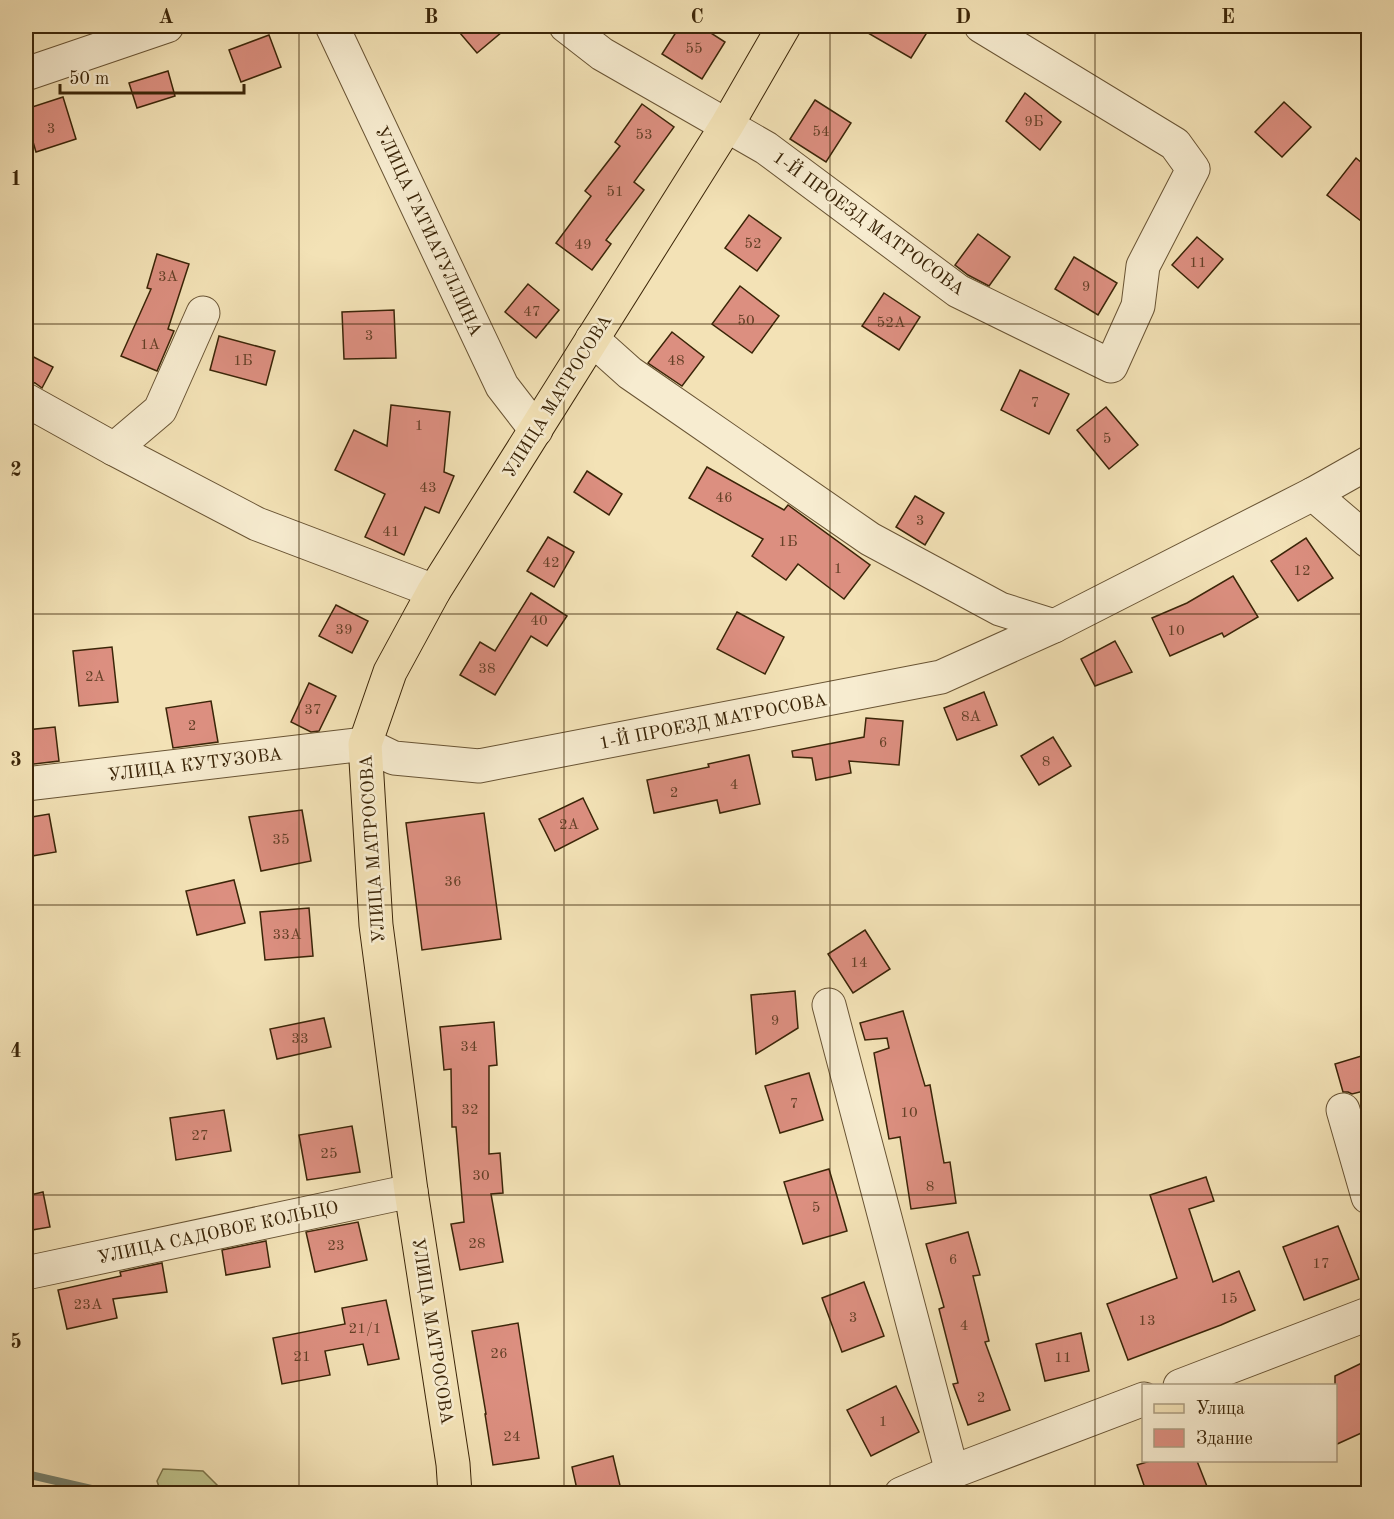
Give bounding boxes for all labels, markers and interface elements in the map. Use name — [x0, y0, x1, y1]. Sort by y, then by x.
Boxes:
text: A — [158, 8, 174, 28]
text: B — [424, 8, 438, 28]
text: C — [690, 8, 704, 28]
text: D — [955, 8, 971, 28]
text: E — [1221, 8, 1235, 28]
house number: 55 — [685, 42, 703, 57]
scale bar — [60, 57, 244, 95]
text: 50 m — [69, 70, 109, 88]
house number: 9Б — [1024, 115, 1044, 130]
house number: 3 — [47, 122, 55, 137]
street label: УЛИЦА ГАТИАТУЛЛИНА — [371, 124, 485, 339]
house number: 54 — [812, 125, 830, 140]
house number: 53 — [635, 128, 653, 143]
street label: 1-Й ПРОЕЗД МАТРОСОВА — [769, 145, 970, 299]
text: 1 — [10, 170, 22, 190]
house number: 51 — [606, 185, 624, 200]
house number: 52 — [744, 237, 762, 252]
house number: 49 — [574, 238, 592, 253]
house number: 11 — [1189, 256, 1207, 271]
house number: 3А — [158, 270, 179, 285]
house number: 9 — [1082, 280, 1090, 295]
house number: 47 — [523, 305, 541, 320]
street label: УЛИЦА МАТРОСОВА — [500, 312, 616, 481]
house number: 50 — [737, 314, 755, 329]
house number: 52А — [877, 316, 906, 331]
house number: 3 — [365, 329, 373, 344]
house number: 1А — [140, 338, 161, 353]
house number: 1Б — [233, 354, 253, 369]
house number: 48 — [667, 354, 685, 369]
house number: 7 — [1031, 396, 1039, 411]
house number: 1 — [415, 419, 423, 434]
house number: 5 — [1103, 432, 1111, 447]
text: 2 — [10, 461, 22, 481]
house number: 43 — [419, 481, 437, 496]
house number: 46 — [715, 491, 733, 506]
house number: 3 — [916, 514, 924, 529]
house number: 41 — [382, 525, 400, 540]
house number: 1Б — [778, 535, 798, 550]
house number: 42 — [542, 556, 560, 571]
house number: 1 — [834, 562, 842, 577]
house number: 12 — [1293, 564, 1311, 579]
house number: 40 — [530, 614, 548, 629]
house number: 39 — [335, 623, 353, 638]
house number: 10 — [1167, 624, 1185, 639]
house number: 38 — [478, 662, 496, 677]
house number: 2А — [85, 670, 106, 685]
street label: 1-Й ПРОЕЗД МАТРОСОВА — [597, 687, 829, 753]
house number: 37 — [304, 703, 322, 718]
house number: 8А — [961, 710, 982, 725]
house number: 2 — [188, 719, 196, 734]
house number: 6 — [879, 736, 887, 751]
street label: УЛИЦА КУТУЗОВА — [107, 745, 284, 785]
text: 3 — [10, 751, 22, 771]
street label: УЛИЦА МАТРОСОВА — [357, 754, 389, 944]
house number: 8 — [1042, 755, 1050, 770]
house number: 4 — [730, 778, 738, 793]
house number: 2 — [670, 786, 678, 801]
house number: 2А — [559, 818, 580, 833]
house number: 35 — [272, 833, 290, 848]
house number: 36 — [444, 875, 462, 890]
house number: 33А — [273, 928, 302, 943]
house number: 14 — [850, 956, 868, 971]
house number: 9 — [771, 1014, 779, 1029]
house number: 33 — [291, 1032, 309, 1047]
house number: 34 — [460, 1040, 478, 1055]
text: 4 — [10, 1042, 22, 1062]
house number: 7 — [790, 1097, 798, 1112]
house number: 32 — [461, 1103, 479, 1118]
house number: 10 — [900, 1106, 918, 1121]
house number: 27 — [191, 1129, 209, 1144]
house number: 25 — [320, 1147, 338, 1162]
house number: 30 — [472, 1169, 490, 1184]
house number: 8 — [926, 1180, 934, 1195]
street label: УЛИЦА САДОВОЕ КОЛЬЦО — [96, 1199, 340, 1267]
house number: 5 — [812, 1201, 820, 1216]
street label: УЛИЦА МАТРОСОВА — [408, 1237, 456, 1426]
house number: 28 — [468, 1237, 486, 1252]
house number: 23 — [327, 1239, 345, 1254]
house number: 6 — [949, 1253, 957, 1268]
house number: 17 — [1312, 1257, 1330, 1272]
house number: 15 — [1220, 1292, 1238, 1307]
house number: 23А — [74, 1298, 103, 1313]
house number: 3 — [849, 1311, 857, 1326]
house number: 13 — [1138, 1314, 1156, 1329]
house number: 4 — [960, 1319, 968, 1334]
house number: 21/1 — [349, 1322, 381, 1337]
text: 5 — [10, 1332, 22, 1353]
house number: 26 — [490, 1347, 508, 1362]
house number: 21 — [293, 1350, 311, 1365]
house number: 11 — [1054, 1351, 1072, 1366]
legend — [1142, 1384, 1337, 1462]
house number: 2 — [977, 1391, 985, 1406]
text: Улица — [1196, 1400, 1245, 1418]
house number: 1 — [879, 1415, 887, 1430]
house number: 24 — [503, 1430, 521, 1445]
text: Здание — [1196, 1430, 1253, 1448]

